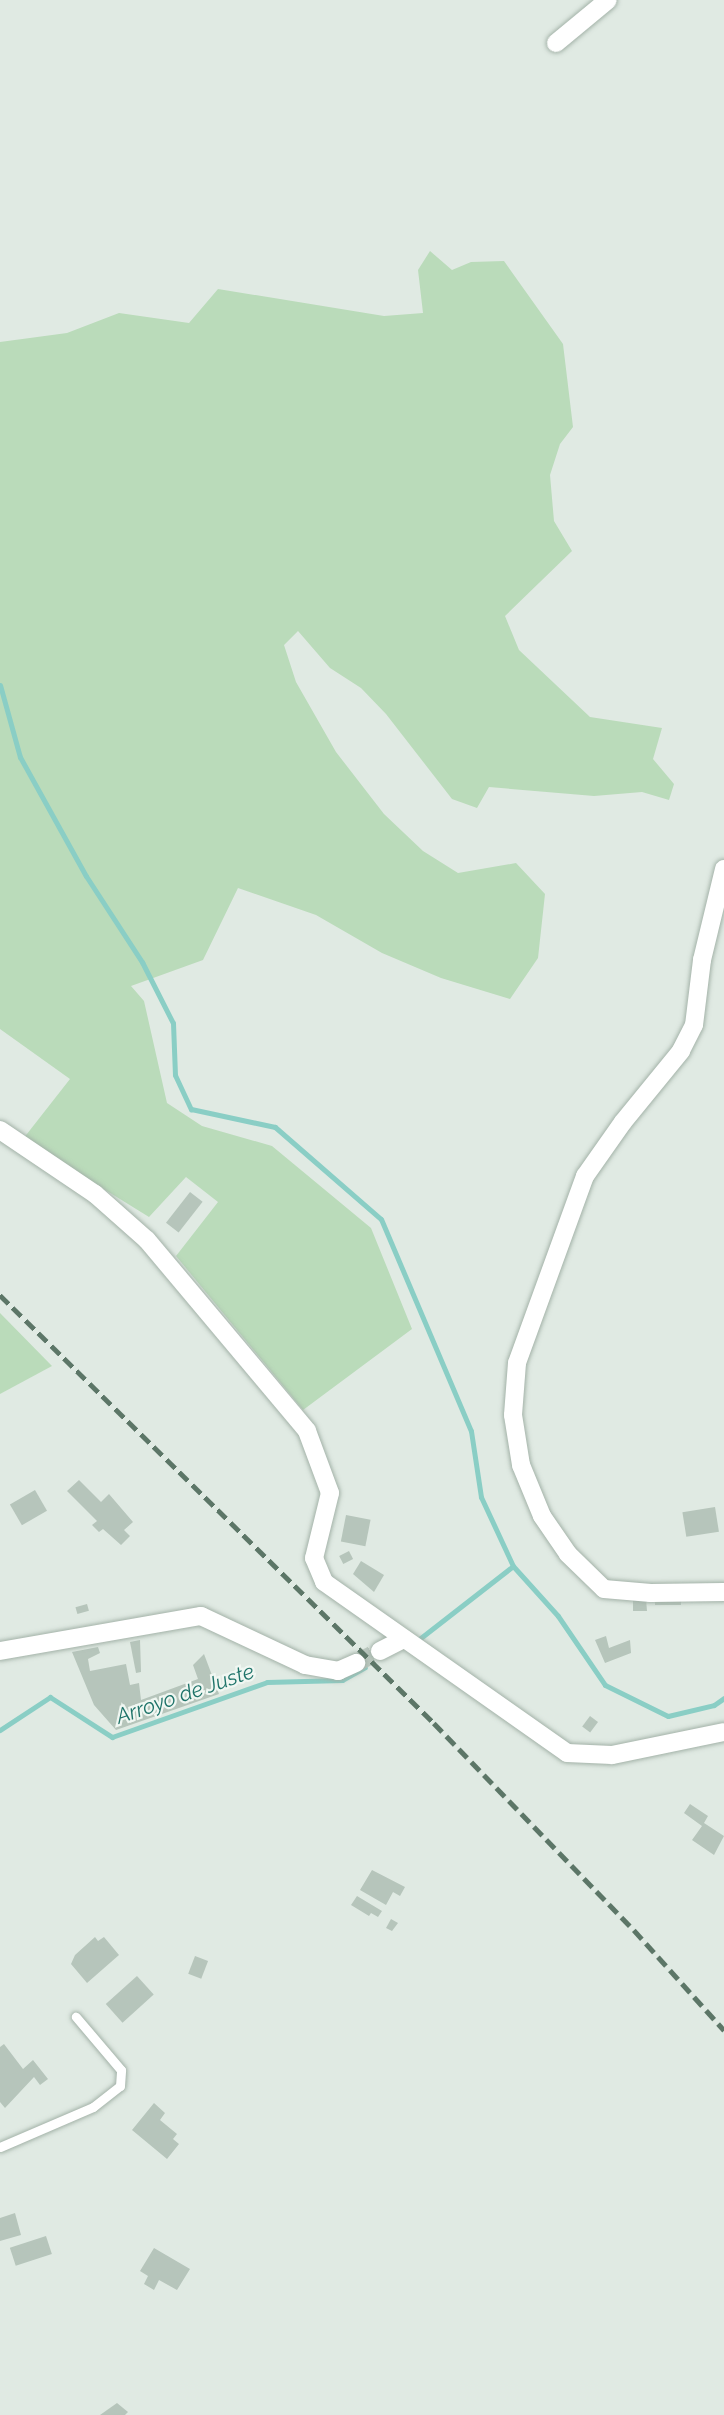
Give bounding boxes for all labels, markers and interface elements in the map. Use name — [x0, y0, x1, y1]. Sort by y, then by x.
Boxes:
water label: Arroyo de Juste — [112, 1658, 258, 1730]

